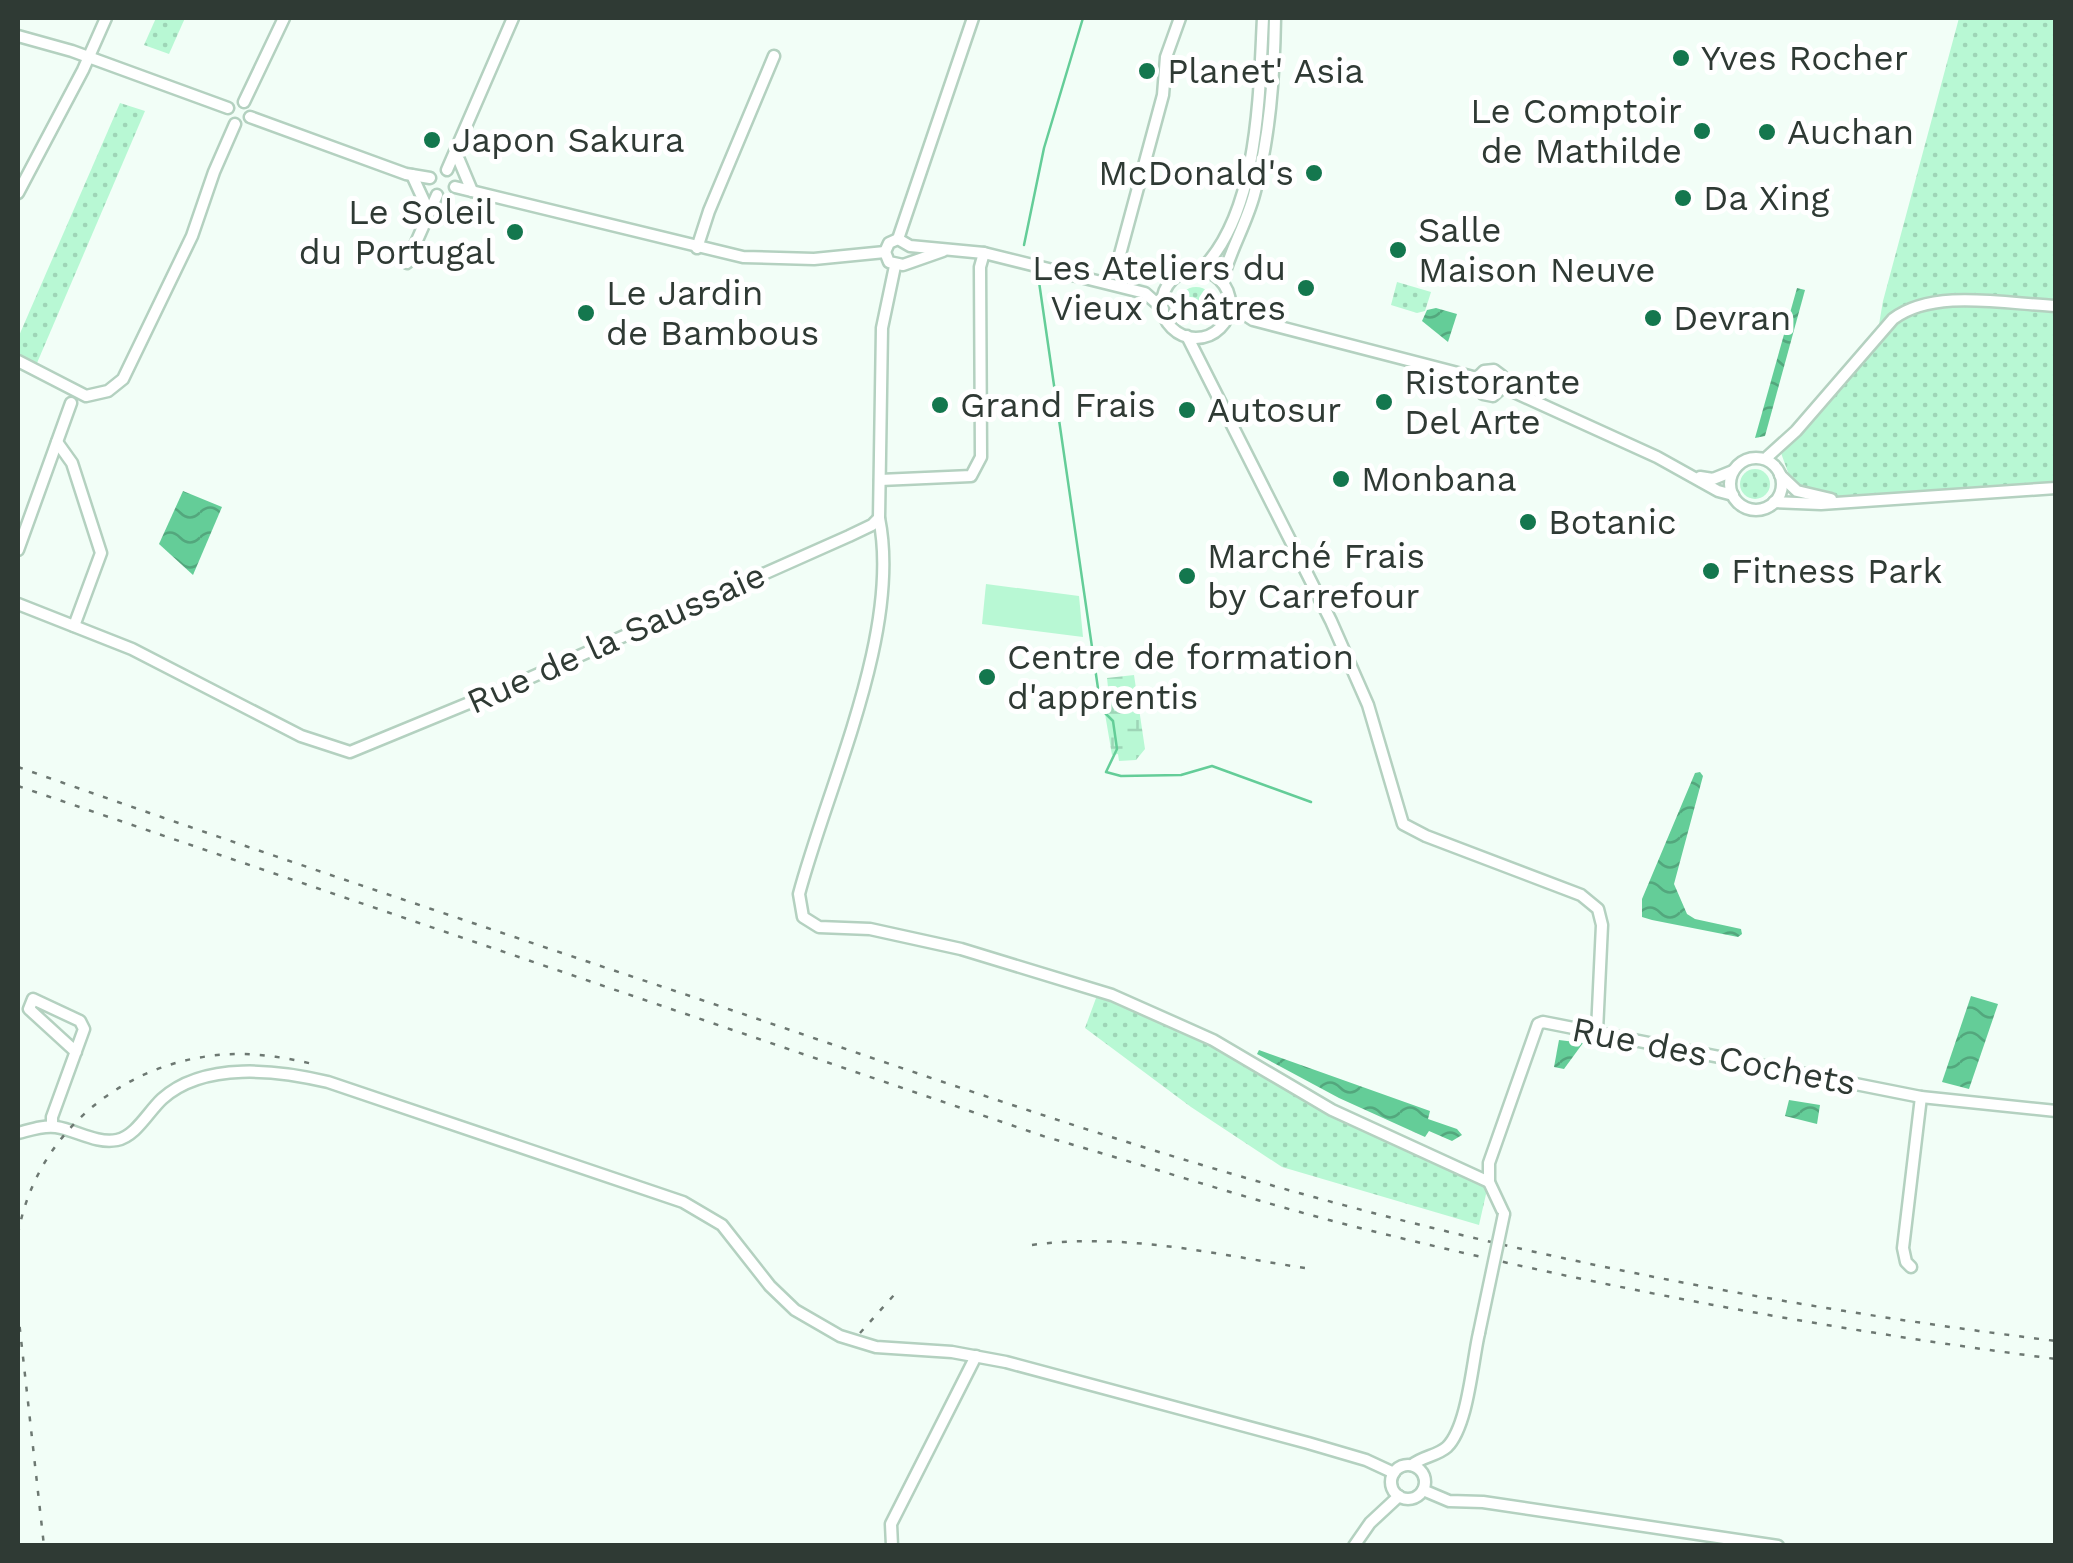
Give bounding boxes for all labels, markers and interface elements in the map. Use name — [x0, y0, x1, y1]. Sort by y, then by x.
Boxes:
place label: Yves Rocher — [1701, 37, 1908, 79]
marker: Yves Rocher — [1670, 47, 1692, 69]
place label: Planet' Asia — [1167, 50, 1364, 92]
marker: Planet' Asia — [1136, 60, 1158, 82]
place label: Le Comptoir de Mathilde — [1470, 90, 1682, 172]
place label: Auchan — [1787, 111, 1914, 153]
place label: Japon Sakura — [452, 119, 684, 161]
marker: Le Comptoir de Mathilde — [1691, 120, 1713, 142]
marker: Auchan — [1756, 121, 1778, 143]
marker: Japon Sakura — [421, 129, 443, 151]
place label: McDonald's — [1098, 152, 1294, 194]
marker: McDonald's — [1303, 162, 1325, 184]
place label: Da Xing — [1703, 177, 1830, 219]
marker: Da Xing — [1672, 187, 1694, 209]
place label: Le Soleil du Portugal — [299, 191, 495, 273]
place label: Salle Maison Neuve — [1418, 209, 1655, 291]
marker: Le Soleil du Portugal — [504, 221, 526, 243]
marker: Salle Maison Neuve — [1387, 239, 1409, 261]
place label: Les Ateliers du Vieux Châtres — [1032, 247, 1286, 329]
place label: Le Jardin de Bambous — [606, 272, 819, 354]
marker: Les Ateliers du Vieux Châtres — [1295, 277, 1317, 299]
place label: Devran — [1673, 297, 1791, 339]
marker: Le Jardin de Bambous — [575, 302, 597, 324]
marker: Devran — [1642, 307, 1664, 329]
place label: Ristorante Del Arte — [1404, 361, 1580, 443]
place label: Grand Frais — [960, 384, 1156, 426]
place label: Autosur — [1207, 389, 1341, 431]
marker: Ristorante Del Arte — [1373, 391, 1395, 413]
marker: Grand Frais — [929, 394, 951, 416]
marker: Autosur — [1176, 399, 1198, 421]
place label: Monbana — [1361, 458, 1517, 500]
marker: Monbana — [1330, 468, 1352, 490]
place label: Botanic — [1548, 501, 1677, 543]
marker: Botanic — [1517, 511, 1539, 533]
place label: Marché Frais by Carrefour — [1207, 535, 1425, 617]
place label: Fitness Park — [1731, 550, 1942, 592]
street label: Rue de la Saussaie — [460, 553, 772, 723]
marker: Fitness Park — [1700, 560, 1722, 582]
marker: Marché Frais by Carrefour — [1176, 565, 1198, 587]
place label: Centre de formation d'apprentis — [1007, 636, 1354, 718]
marker: Centre de formation d'apprentis — [976, 666, 998, 688]
street label: Rue des Cochets — [1569, 1008, 1859, 1104]

